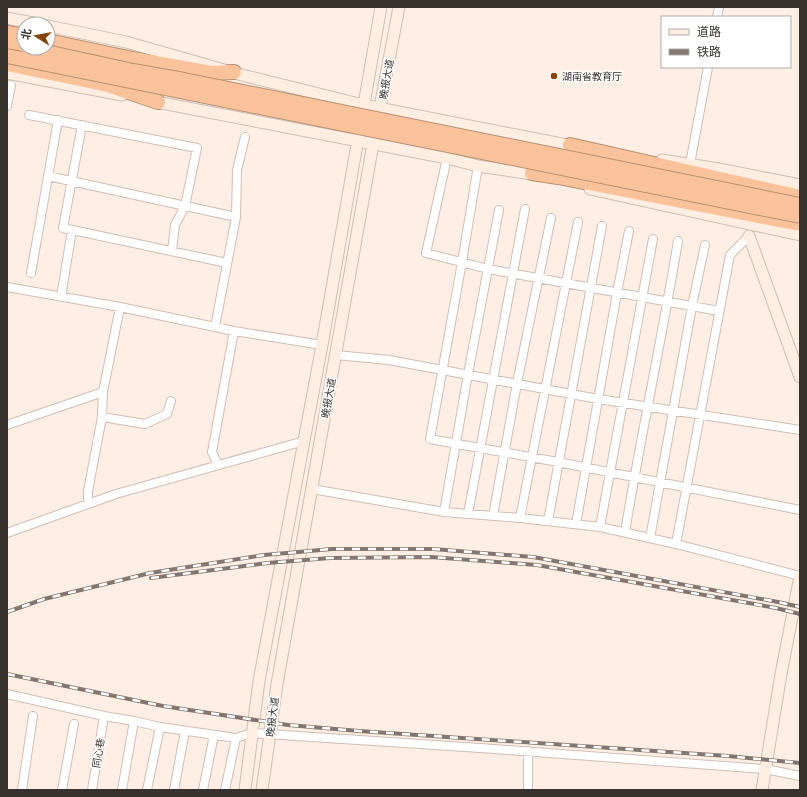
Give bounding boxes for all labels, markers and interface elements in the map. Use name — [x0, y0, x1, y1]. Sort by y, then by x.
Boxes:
north arrow — [16, 16, 56, 56]
legend — [661, 16, 791, 68]
text: 道路 — [697, 24, 721, 38]
text: 北 — [18, 27, 33, 41]
text: 铁路 — [697, 44, 721, 58]
street label: 晚报大道 — [377, 58, 395, 100]
place label: 湖南省教育厅 — [562, 70, 622, 82]
marker: 湖南省教育厅 — [549, 71, 559, 81]
street label: 晚报大道 — [319, 377, 337, 419]
street label: 晚报大道 — [264, 696, 280, 738]
street label: 同心巷 — [90, 737, 106, 769]

